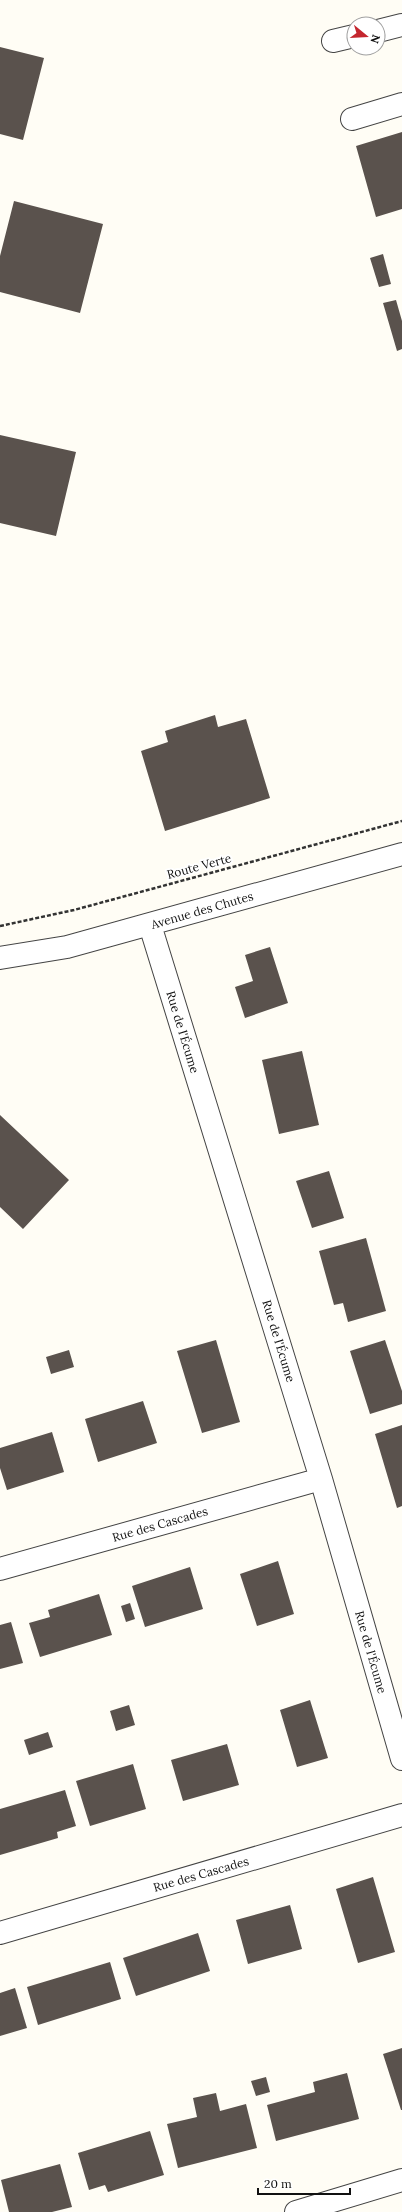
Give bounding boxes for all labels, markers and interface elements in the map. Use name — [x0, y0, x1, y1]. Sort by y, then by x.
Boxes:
north arrow — [346, 16, 386, 56]
text: N — [367, 33, 383, 46]
street label: Route Verte — [165, 850, 233, 882]
street label: Avenue des Chutes — [148, 888, 255, 932]
street label: Rue de l'Écume — [163, 989, 203, 1075]
street label: Rue de l'Écume — [259, 1298, 299, 1384]
street label: Rue des Cascades — [111, 1503, 210, 1545]
street label: Rue de l'Écume — [352, 1609, 390, 1695]
street label: Rue des Cascades — [152, 1853, 251, 1895]
scale bar — [258, 2170, 350, 2196]
text: 20 m — [264, 2176, 292, 2191]

